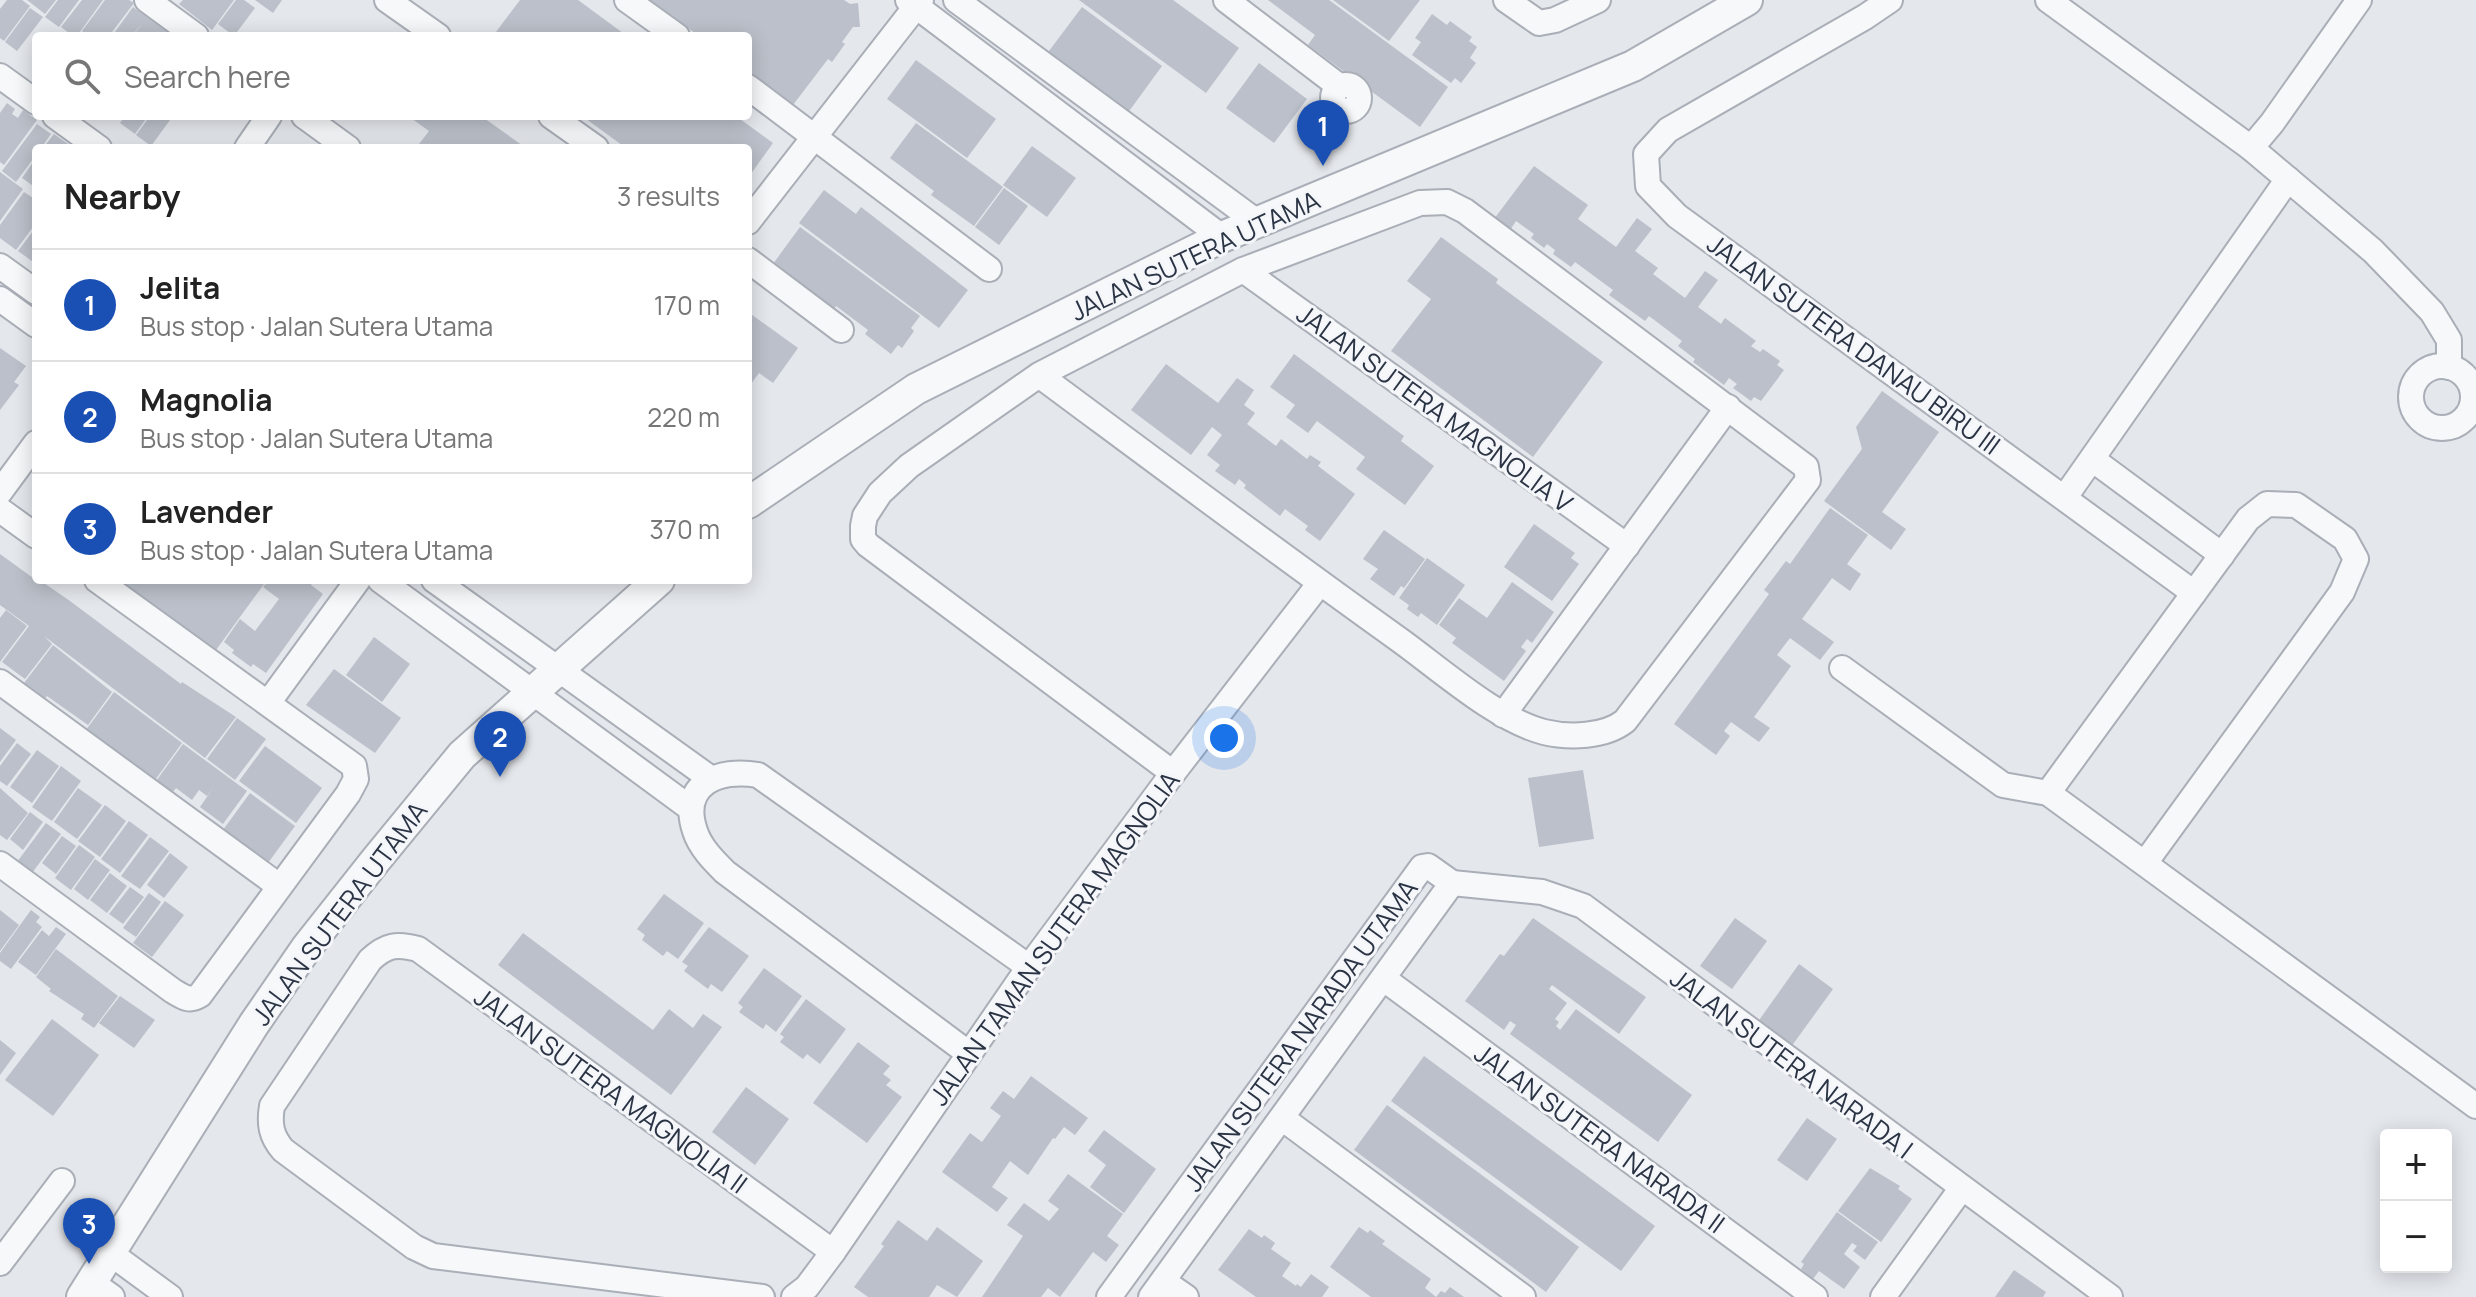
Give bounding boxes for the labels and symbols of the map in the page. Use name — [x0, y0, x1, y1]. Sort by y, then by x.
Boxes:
pin: 1 — [1297, 100, 1349, 166]
street label: JALAN SUTERA UTAMA — [1064, 181, 1326, 329]
street label: JALAN SUTERA DANAU BIRU III — [1700, 225, 2008, 463]
street label: JALAN SUTERA MAGNOLIA V — [1290, 296, 1580, 521]
pin: 2 — [474, 711, 526, 777]
your location — [1204, 718, 1244, 758]
street label: JALAN TAMAN SUTERA MAGNOLIA — [920, 764, 1188, 1112]
street label: JALAN SUTERA UTAMA — [243, 794, 435, 1032]
street label: JALAN SUTERA NARADA UTAMA — [1175, 872, 1425, 1198]
street label: JALAN SUTERA NARADA I — [1663, 960, 1921, 1166]
street label: JALAN SUTERA MAGNOLIA II — [467, 979, 755, 1201]
street label: JALAN SUTERA NARADA II — [1468, 1035, 1732, 1241]
pin: 3 — [63, 1198, 115, 1264]

